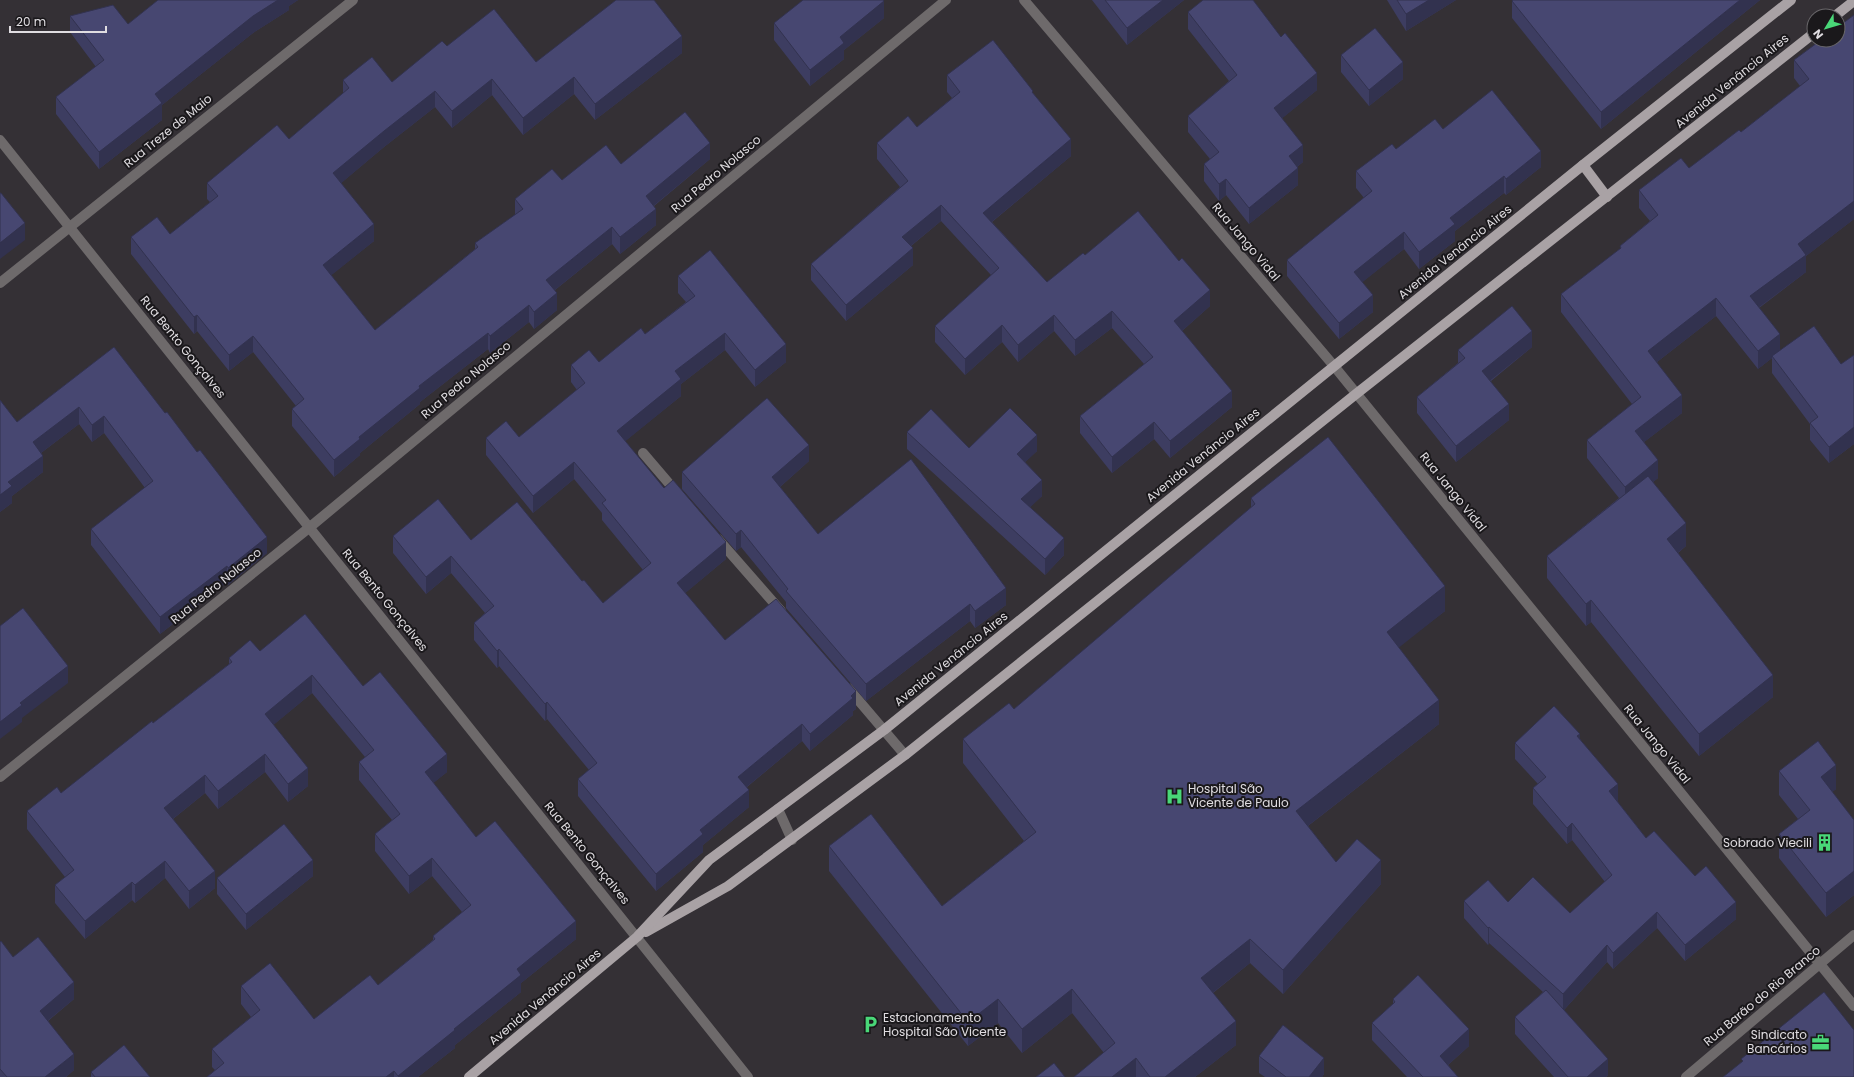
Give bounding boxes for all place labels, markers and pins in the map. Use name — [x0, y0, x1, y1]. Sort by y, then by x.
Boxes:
place label: Hospital São Vicente de Paulo — [1188, 780, 1289, 811]
hospital icon: Hospital São Vicente de Paulo — [1165, 786, 1185, 806]
building icon: Sobrado Viecili — [1815, 833, 1835, 853]
place label: Sobrado Viecili — [1723, 834, 1812, 851]
place label: Estacionamento Hospital São Vicente — [883, 1009, 1006, 1040]
parking icon: Estacionamento Hospital São Vicente — [860, 1015, 880, 1035]
place label: Sindicato Bancários — [1747, 1026, 1807, 1057]
office icon: Sindicato Bancários — [1810, 1032, 1830, 1052]

